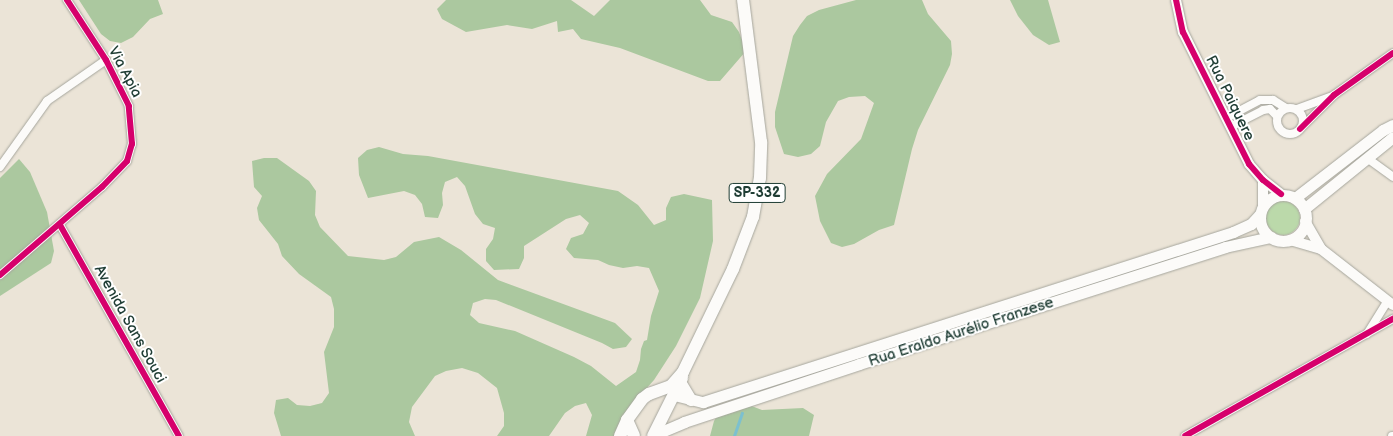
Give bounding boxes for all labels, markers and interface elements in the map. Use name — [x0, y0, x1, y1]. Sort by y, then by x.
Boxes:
street label: Via Apia — [104, 43, 146, 101]
street label: Rua Paiquere — [1202, 53, 1258, 143]
road number: SP-332 — [728, 182, 786, 204]
street label: Avenida Sans Souci — [90, 262, 170, 386]
street label: Rua Eraldo Aurélio Franzese — [866, 294, 1056, 370]

